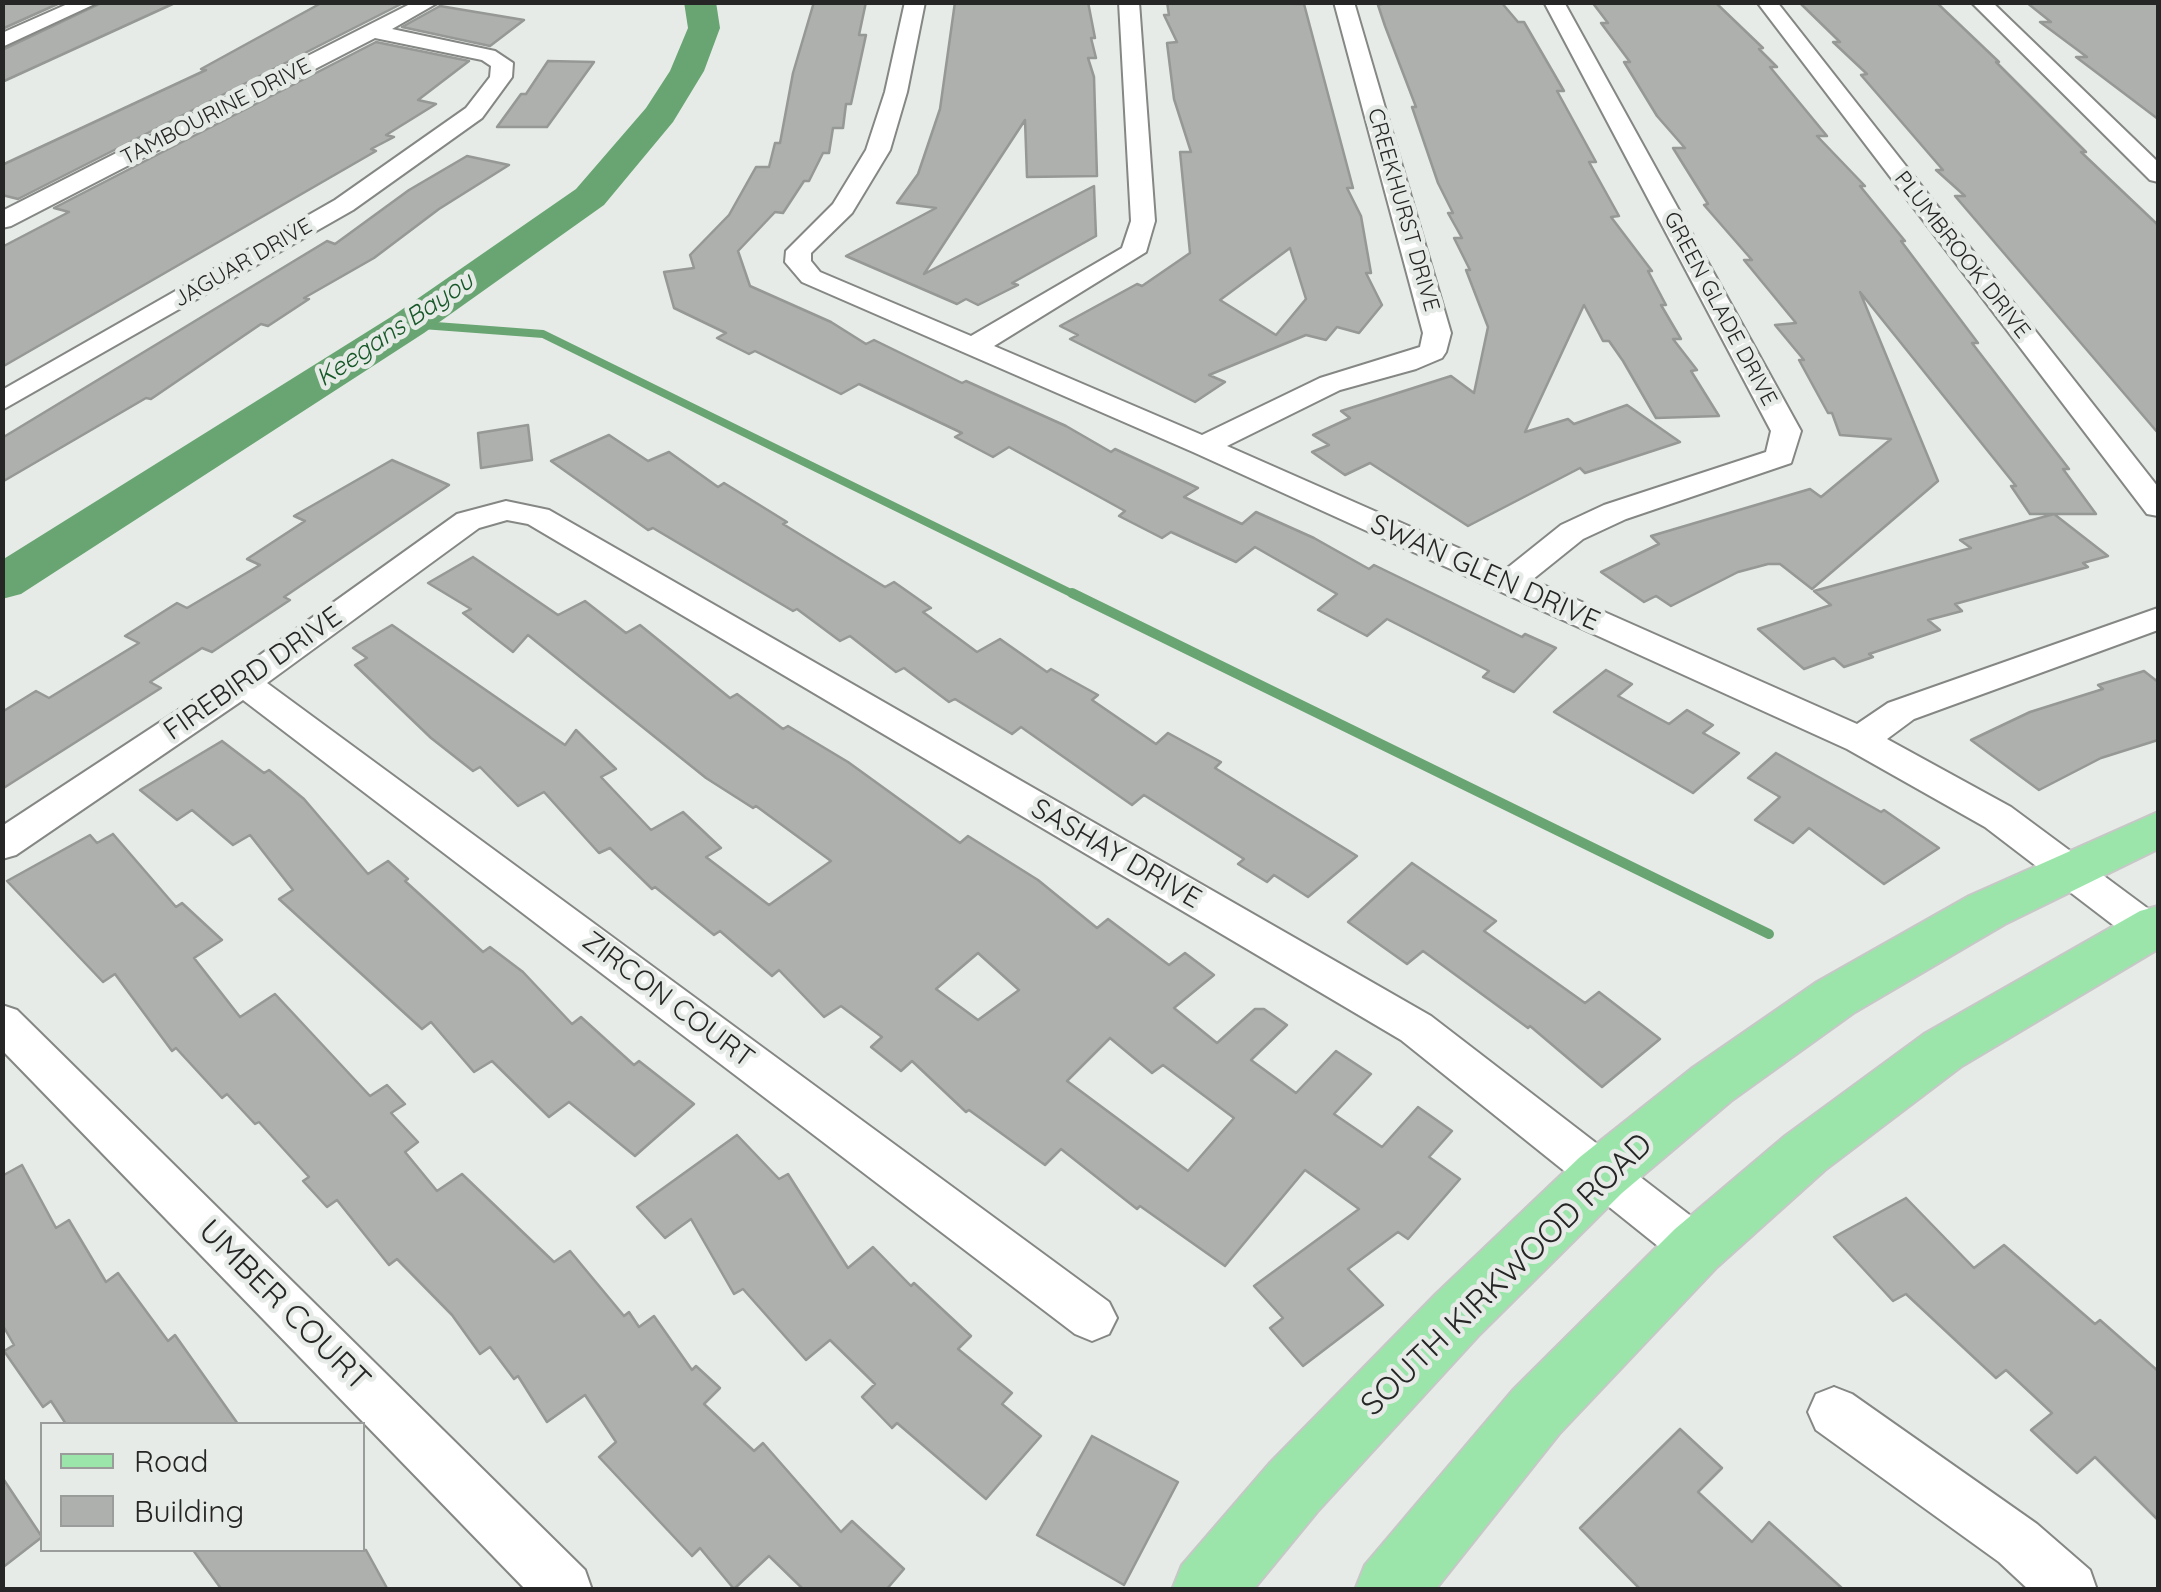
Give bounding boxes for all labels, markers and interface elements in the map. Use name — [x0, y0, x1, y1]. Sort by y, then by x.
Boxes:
street label: TAMBOURINE DRIVE — [117, 53, 315, 171]
street label: CREEKHURST DRIVE — [1361, 105, 1445, 315]
street label: PLUMBROOK DRIVE — [1889, 166, 2035, 344]
street label: GREEN GLADE DRIVE — [1658, 208, 1782, 410]
street label: JAGUAR DRIVE — [169, 213, 317, 313]
water label: Keegans Bayou — [311, 266, 479, 394]
street label: SWAN GLEN DRIVE — [1365, 507, 1605, 639]
street label: FIREBIRD DRIVE — [157, 600, 349, 748]
street label: SASHAY DRIVE — [1025, 792, 1207, 916]
street label: ZIRCON COURT — [576, 925, 760, 1075]
street label: SOUTH KIRKWOOD ROAD — [1354, 1126, 1660, 1424]
street label: UMBER COURT — [190, 1212, 378, 1400]
legend — [40, 1422, 365, 1552]
text: Road — [134, 1442, 208, 1480]
text: Building — [134, 1492, 244, 1530]

